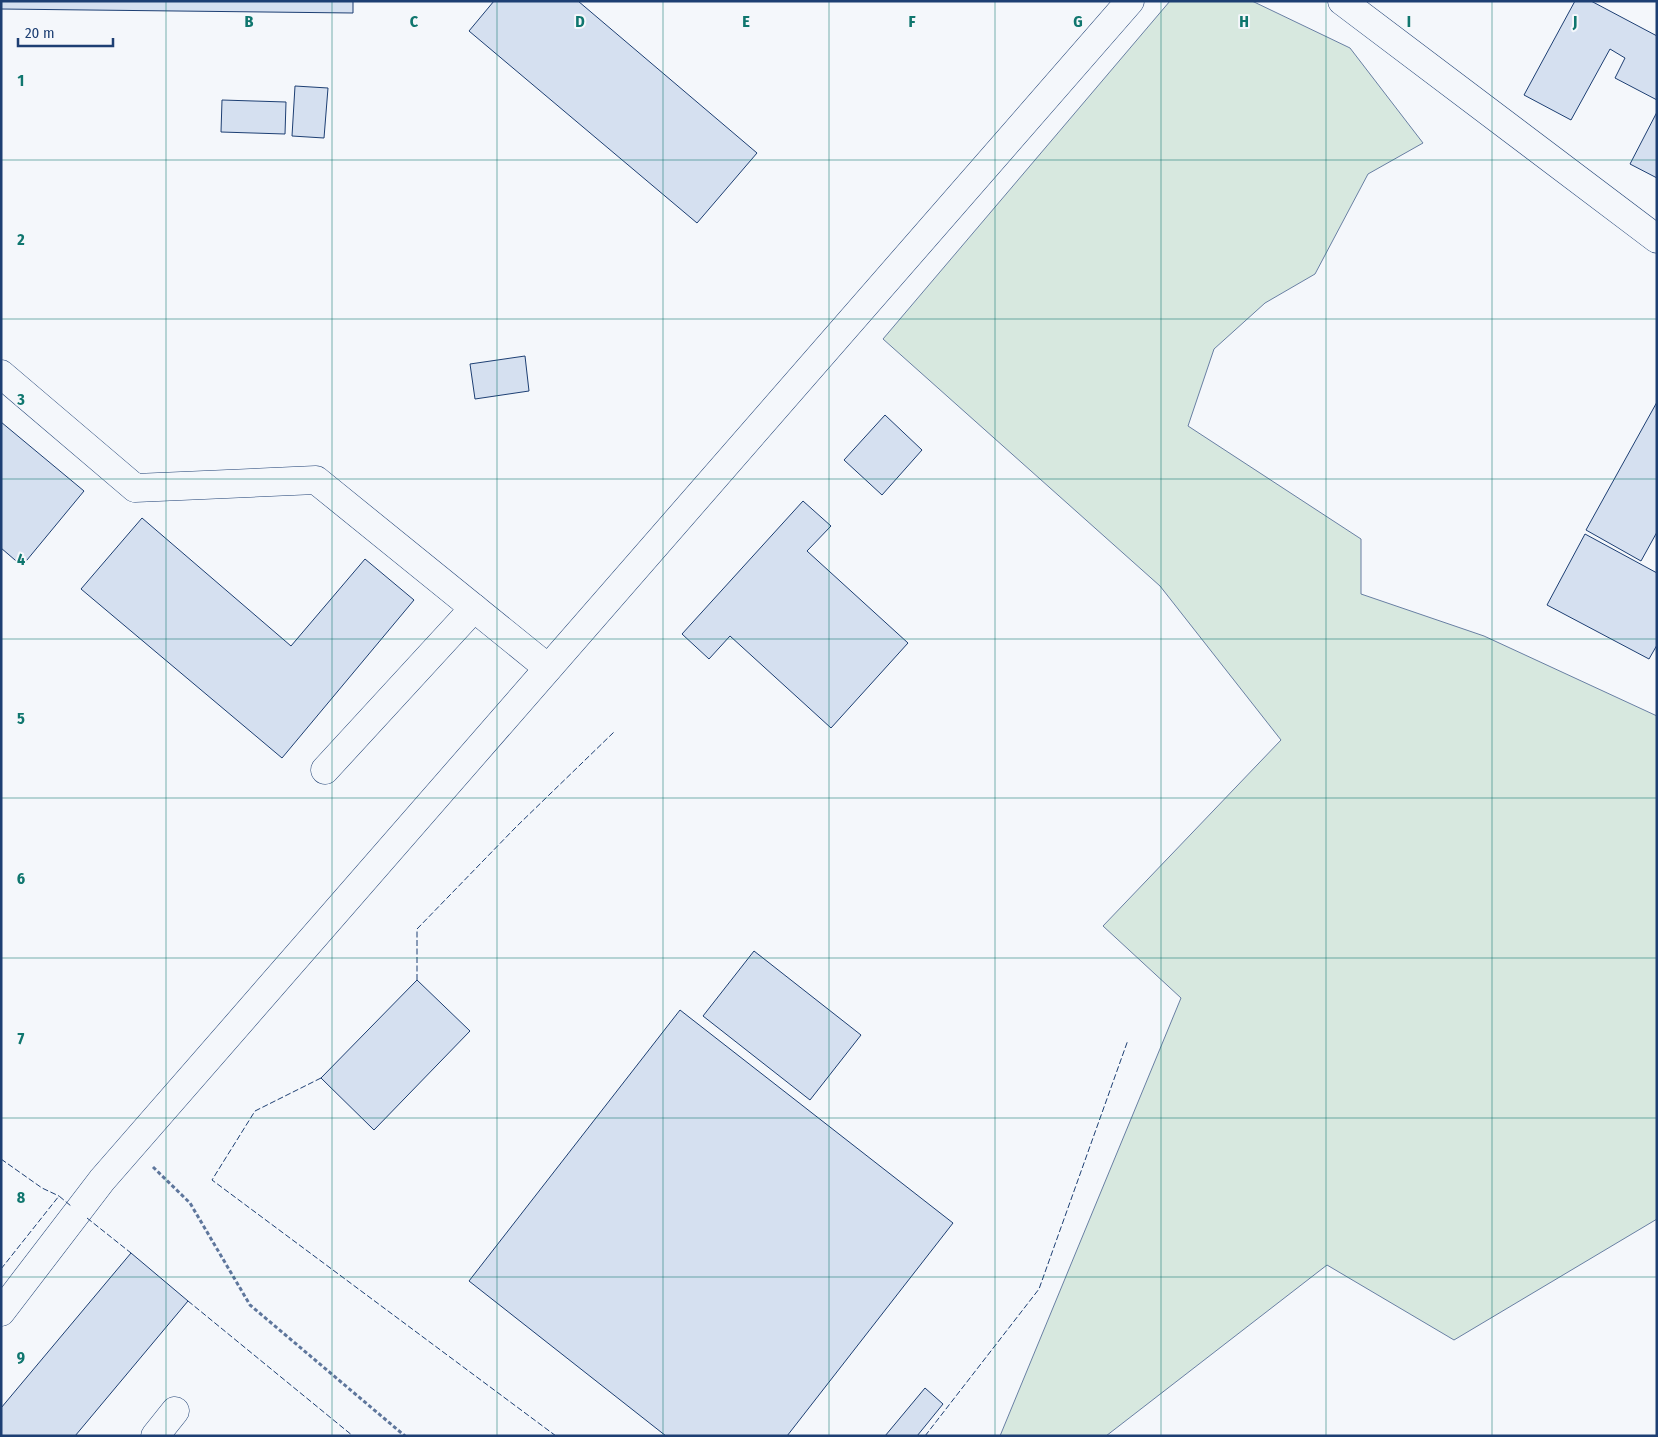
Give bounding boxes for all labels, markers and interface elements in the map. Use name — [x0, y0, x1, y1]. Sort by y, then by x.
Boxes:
text: B — [245, 12, 254, 31]
text: C — [410, 12, 419, 31]
text: D — [575, 12, 585, 31]
text: E — [742, 12, 750, 31]
text: F — [908, 12, 916, 31]
text: G — [1073, 12, 1083, 31]
text: H — [1239, 12, 1249, 31]
text: I — [1407, 12, 1411, 31]
text: J — [1572, 12, 1577, 31]
scale bar — [18, 15, 112, 47]
text: 20 m — [25, 24, 55, 42]
text: 1 — [18, 71, 24, 90]
text: 2 — [16, 230, 25, 249]
text: 3 — [16, 390, 25, 409]
text: 4 — [17, 550, 25, 569]
text: 5 — [17, 709, 25, 728]
text: 6 — [17, 869, 25, 888]
text: 7 — [18, 1029, 25, 1048]
text: 8 — [17, 1188, 26, 1207]
text: 9 — [17, 1348, 25, 1367]

